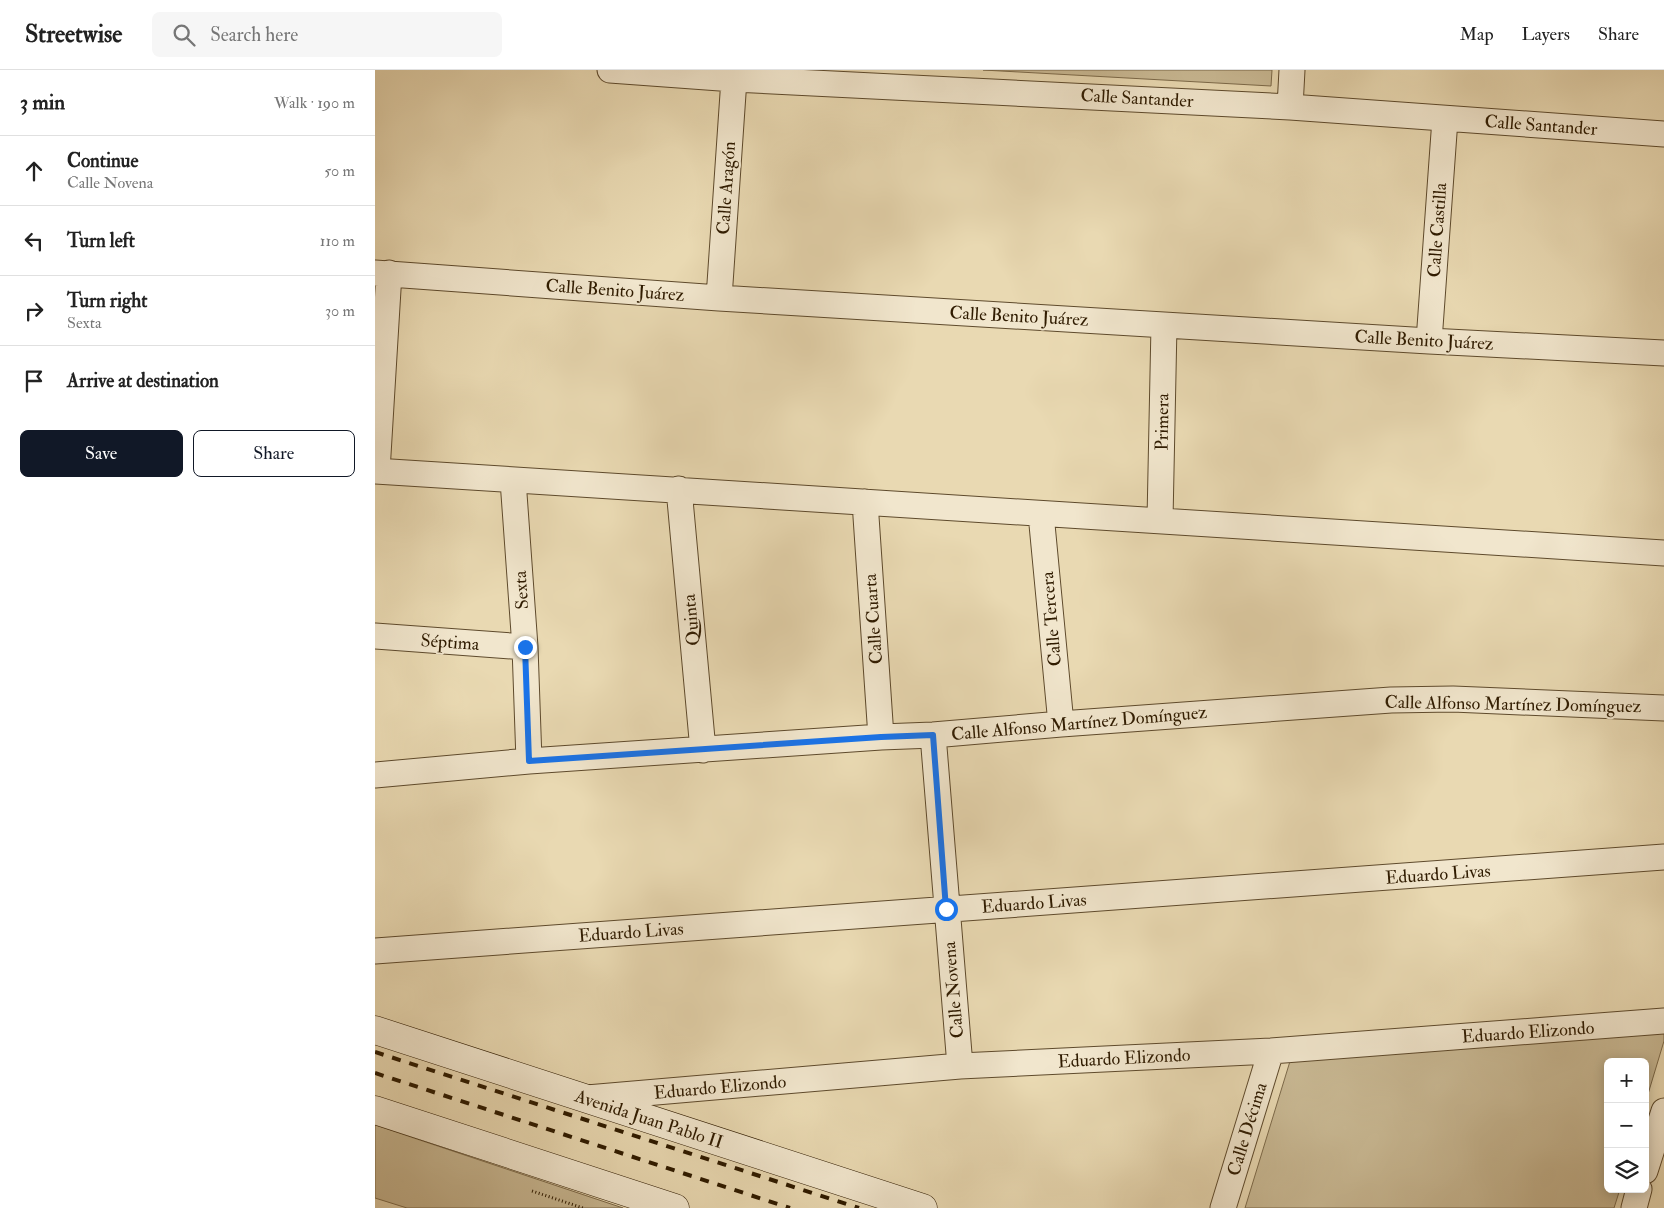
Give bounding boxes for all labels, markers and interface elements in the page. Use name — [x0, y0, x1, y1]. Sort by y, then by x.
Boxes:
search box — [152, 12, 502, 57]
text: Streetwise — [25, 19, 122, 50]
icon: search — [170, 21, 198, 49]
text: Search here — [210, 23, 298, 47]
text: Map — [1460, 23, 1494, 46]
text: Layers — [1522, 23, 1570, 46]
text: Share — [1598, 23, 1639, 46]
street label: Calle Santander — [1080, 84, 1194, 113]
text: 3 min — [20, 89, 65, 116]
text: Walk · 190 m — [274, 93, 355, 113]
street label: Calle Santander — [1484, 110, 1598, 141]
street label: Calle Aragón — [712, 141, 741, 235]
text: Continue — [67, 149, 138, 173]
icon: ahead — [20, 157, 48, 185]
text: 50 m — [324, 161, 355, 181]
text: Calle Novena — [67, 173, 153, 193]
street label: Calle Castilla — [1423, 181, 1452, 278]
icon: left — [20, 227, 48, 255]
text: Turn left — [67, 229, 135, 253]
text: 110 m — [320, 231, 355, 251]
street label: Calle Benito Juárez — [545, 274, 685, 307]
text: Turn right — [67, 289, 147, 313]
icon: right — [20, 297, 48, 325]
text: 30 m — [325, 301, 355, 321]
street label: Calle Benito Juárez — [949, 301, 1089, 332]
text: Sexta — [67, 313, 101, 333]
street label: Calle Benito Juárez — [1354, 325, 1494, 356]
icon: arrive — [20, 367, 48, 395]
text: Arrive at destination — [67, 369, 219, 393]
street label: Primera — [1151, 393, 1175, 451]
button: Save — [20, 430, 183, 477]
button: Share — [193, 430, 355, 477]
street label: Sexta — [509, 569, 534, 610]
street label: Calle Tercera — [1036, 570, 1067, 667]
street label: Calle Cuarta — [859, 572, 888, 665]
street label: Quinta — [678, 593, 705, 647]
street label: Séptima — [420, 629, 481, 656]
route end — [514, 636, 537, 659]
street label: Calle Alfonso Martínez Domínguez — [1385, 691, 1642, 718]
street label: Calle Alfonso Martínez Domínguez — [950, 701, 1208, 746]
street label: Eduardo Livas — [1385, 859, 1491, 890]
street label: Eduardo Livas — [981, 888, 1087, 919]
route start — [935, 898, 958, 921]
street label: Eduardo Livas — [578, 917, 684, 948]
street label: Calle Novena — [938, 940, 969, 1039]
street label: Eduardo Elizondo — [1461, 1016, 1595, 1049]
street label: Eduardo Elizondo — [1057, 1044, 1191, 1073]
map controls — [1604, 1058, 1649, 1193]
button: + — [1604, 1058, 1649, 1103]
street label: Eduardo Elizondo — [653, 1070, 788, 1105]
street label: Calle Décima — [1222, 1079, 1273, 1179]
street label: Avenida Juan Pablo II — [571, 1084, 726, 1154]
button: − — [1604, 1103, 1649, 1148]
button: layers — [1604, 1148, 1649, 1193]

